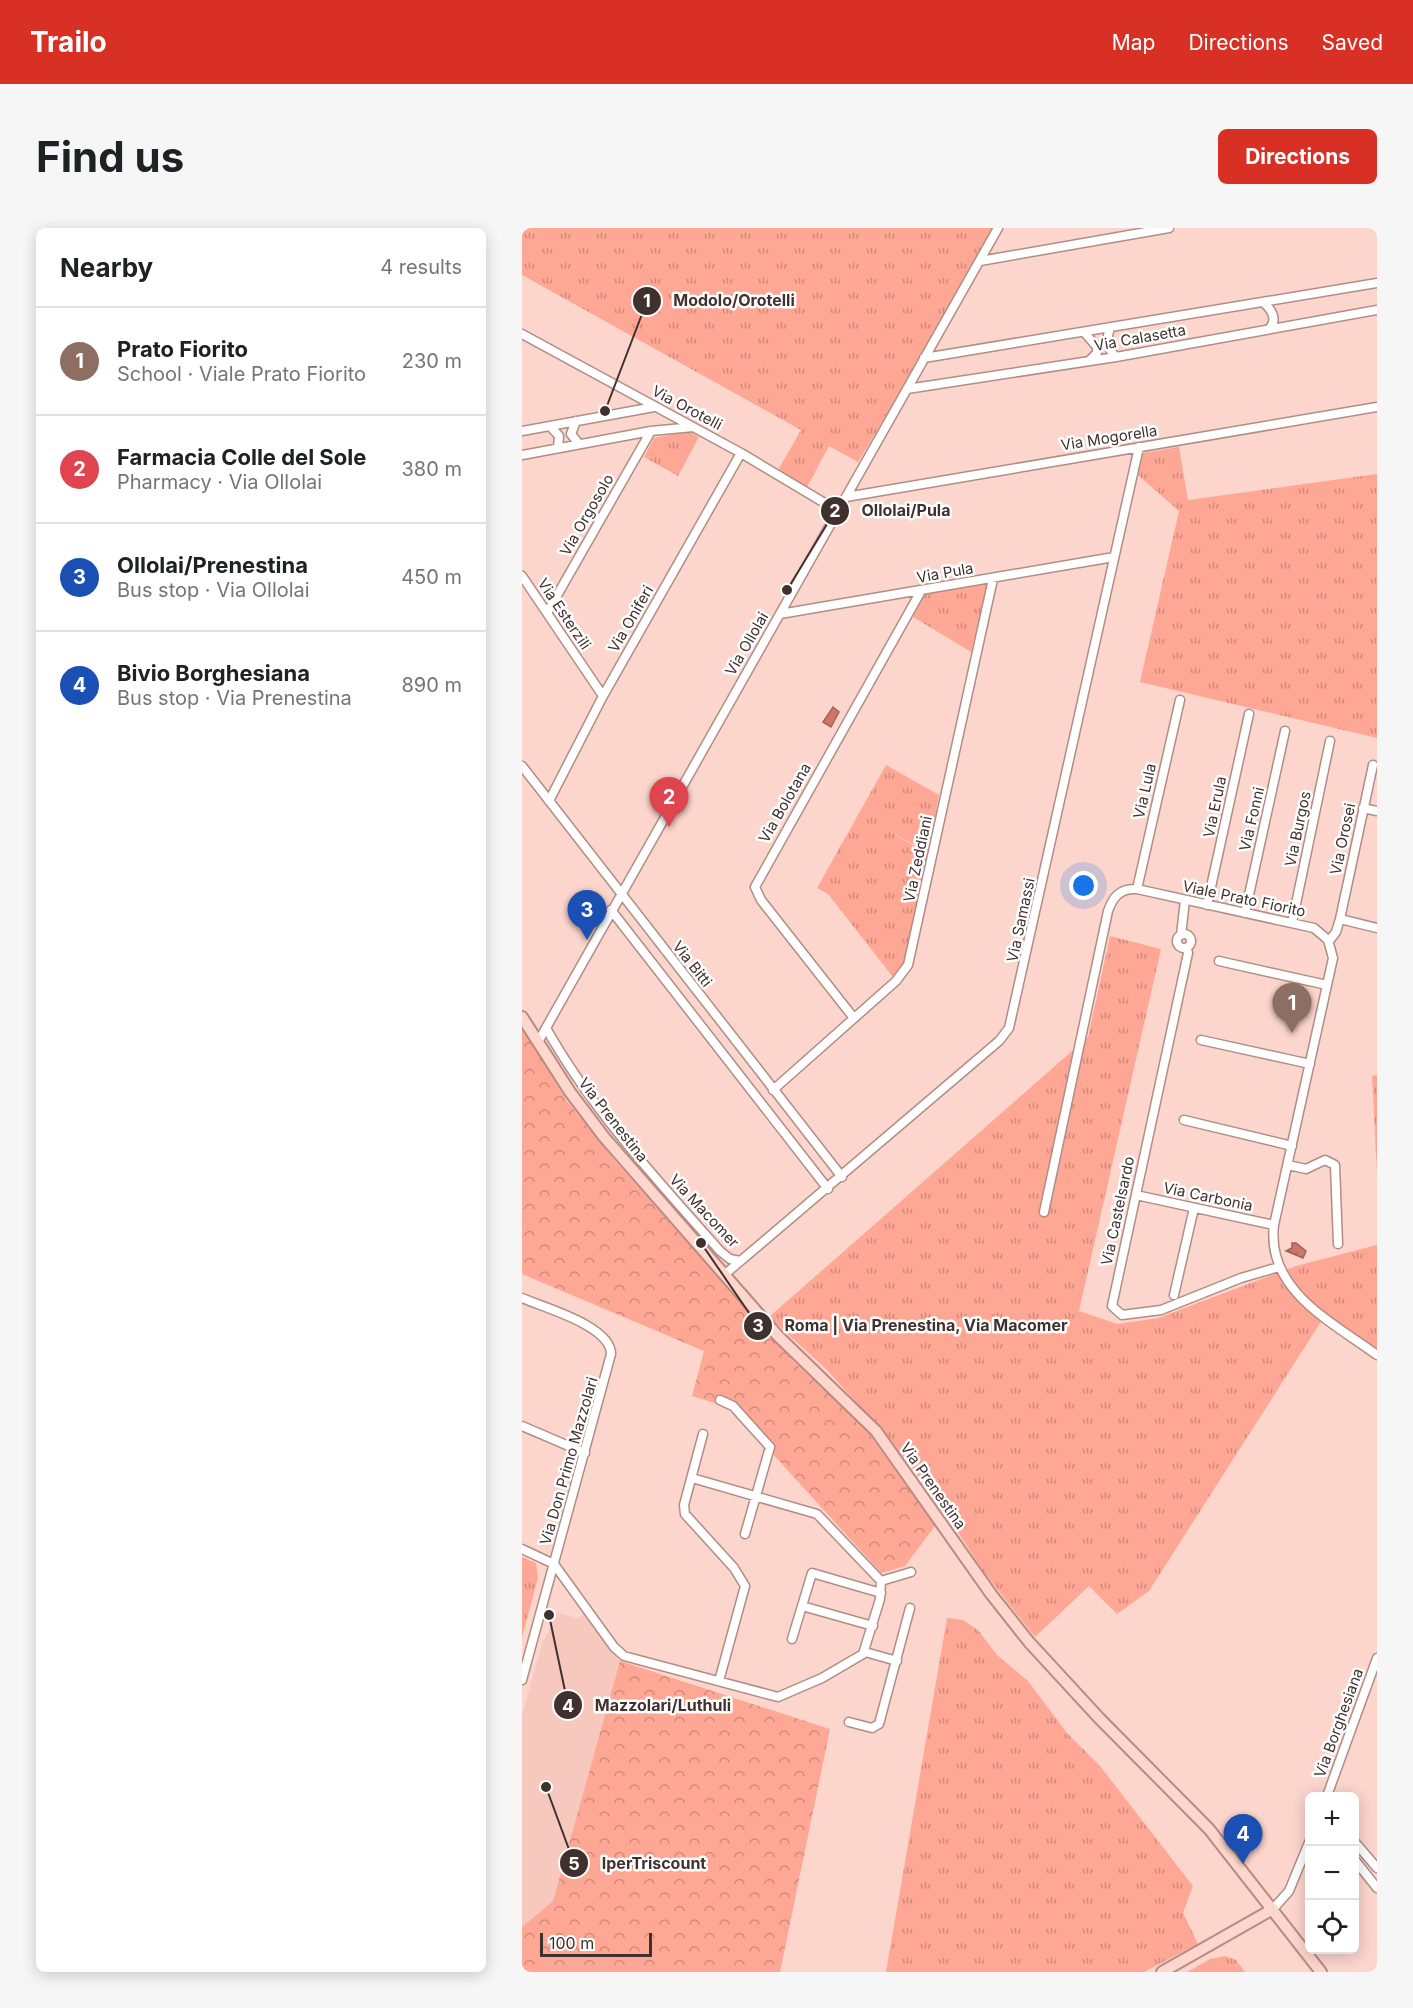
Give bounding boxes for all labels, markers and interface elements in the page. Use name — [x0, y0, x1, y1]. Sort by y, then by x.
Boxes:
text: Trailo — [30, 25, 107, 59]
text: Map — [1112, 30, 1155, 55]
text: Directions — [1188, 30, 1289, 55]
text: Saved — [1322, 30, 1383, 55]
button: Directions — [1218, 129, 1377, 184]
text: Find us — [36, 131, 184, 182]
text: Nearby — [60, 252, 153, 283]
text: 4 results — [380, 255, 462, 279]
callout: Modolo/Orotelli — [632, 284, 807, 318]
text: 1 — [643, 290, 651, 311]
text: Modolo/Orotelli — [673, 290, 795, 310]
street label: Via Calasetta — [1093, 320, 1187, 355]
text: Prato Fiorito — [117, 336, 248, 362]
text: 1 — [75, 349, 84, 373]
text: 230 m — [402, 349, 462, 373]
text: School · Viale Prato Fiorito — [117, 362, 366, 386]
street label: Via Orotelli — [649, 381, 726, 434]
street label: Via Mogorella — [1059, 421, 1158, 454]
text: Farmacia Colle del Sole — [117, 444, 366, 470]
text: 2 — [73, 457, 86, 481]
text: 380 m — [402, 457, 462, 481]
text: Pharmacy · Via Ollolai — [117, 470, 322, 494]
street label: Via Orgosolo — [556, 470, 618, 559]
callout: Ollolai/Pula — [820, 494, 963, 528]
text: 2 — [829, 500, 841, 521]
text: Ollolai/Pula — [862, 500, 950, 520]
text: Ollolai/Prenestina — [117, 552, 308, 578]
street label: Via Pula — [915, 558, 975, 587]
text: 3 — [73, 565, 86, 589]
text: 450 m — [401, 565, 462, 589]
street label: Via Esterzili — [534, 574, 595, 653]
text: Bus stop · Via Ollolai — [117, 578, 310, 602]
street label: Via Oniferi — [604, 582, 657, 656]
street label: Via Ollolai — [721, 609, 772, 679]
text: Bivio Borghesiana — [117, 660, 310, 686]
text: 4 — [73, 673, 86, 697]
text: 890 m — [401, 673, 462, 697]
text: Bus stop · Via Prenestina — [117, 686, 352, 710]
street label: Via Bolotana — [754, 760, 815, 846]
street label: Via Lula — [1129, 761, 1160, 820]
street label: Via Erula — [1199, 774, 1230, 839]
pin: 2 — [650, 778, 688, 827]
street label: Via Fonni — [1235, 785, 1268, 853]
street label: Via Burgos — [1280, 789, 1315, 868]
street label: Via Orosei — [1326, 801, 1359, 876]
street label: Via Zeddiani — [899, 814, 936, 904]
your location — [1069, 871, 1098, 900]
street label: Via Samassi — [1002, 876, 1039, 964]
street label: Viale Prato Fiorito — [1181, 876, 1307, 921]
pin: 3 — [568, 890, 606, 940]
street label: Via Bitti — [669, 937, 716, 990]
pin: 1 — [1272, 984, 1312, 1033]
street label: Via Prenestina — [575, 1074, 652, 1166]
street label: Via Castelsardo — [1097, 1155, 1138, 1267]
street label: Via Macomer — [665, 1170, 743, 1252]
street label: Via Carbonia — [1162, 1178, 1255, 1215]
callout: Roma | Via Prenestina, Via Macomer — [743, 1309, 1080, 1343]
text: 3 — [752, 1315, 764, 1336]
text: Roma | Via Prenestina, Via Macomer — [785, 1315, 1068, 1335]
street label: Via Don Primo Mazzolari — [535, 1375, 602, 1547]
street label: Via Prenestina — [896, 1439, 970, 1533]
street label: Via Borghesiana — [1310, 1666, 1367, 1780]
callout: Mazzolari/Luthuli — [553, 1688, 743, 1722]
text: 4 — [562, 1695, 574, 1716]
text: Mazzolari/Luthuli — [595, 1695, 731, 1715]
map controls — [1305, 1792, 1359, 1954]
button: + — [1305, 1792, 1359, 1846]
pin: 4 — [1224, 1814, 1262, 1864]
callout: IperTriscount — [559, 1846, 718, 1880]
button: − — [1305, 1846, 1359, 1900]
text: 5 — [568, 1853, 580, 1874]
text: IperTriscount — [602, 1853, 706, 1873]
button: locate — [1305, 1900, 1359, 1954]
scale bar — [540, 1930, 652, 1958]
text: 100 m — [549, 1933, 594, 1953]

